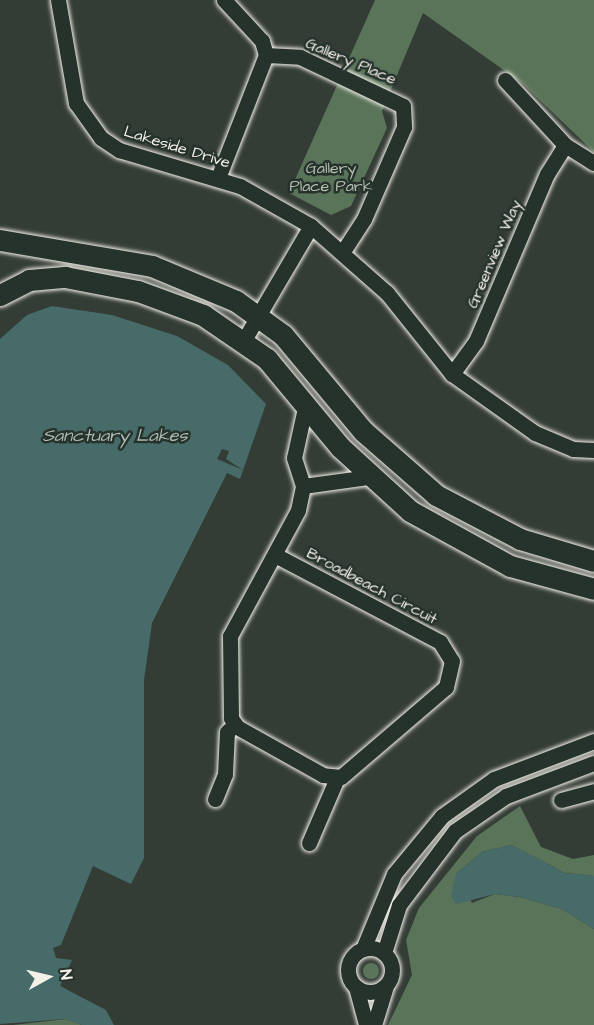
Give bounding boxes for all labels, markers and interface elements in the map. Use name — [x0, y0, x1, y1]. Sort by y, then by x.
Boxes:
street label: Gallery Place — [303, 33, 399, 89]
street label: Lakeside Drive — [122, 122, 232, 172]
park label: Gallery Place Park — [289, 158, 373, 196]
street label: Greenview Way — [463, 197, 525, 311]
water label: Sanctuary Lakes — [42, 425, 188, 447]
street label: Broadbeach Circuit — [303, 543, 441, 629]
north arrow — [18, 947, 78, 1007]
text: N — [54, 968, 77, 981]

